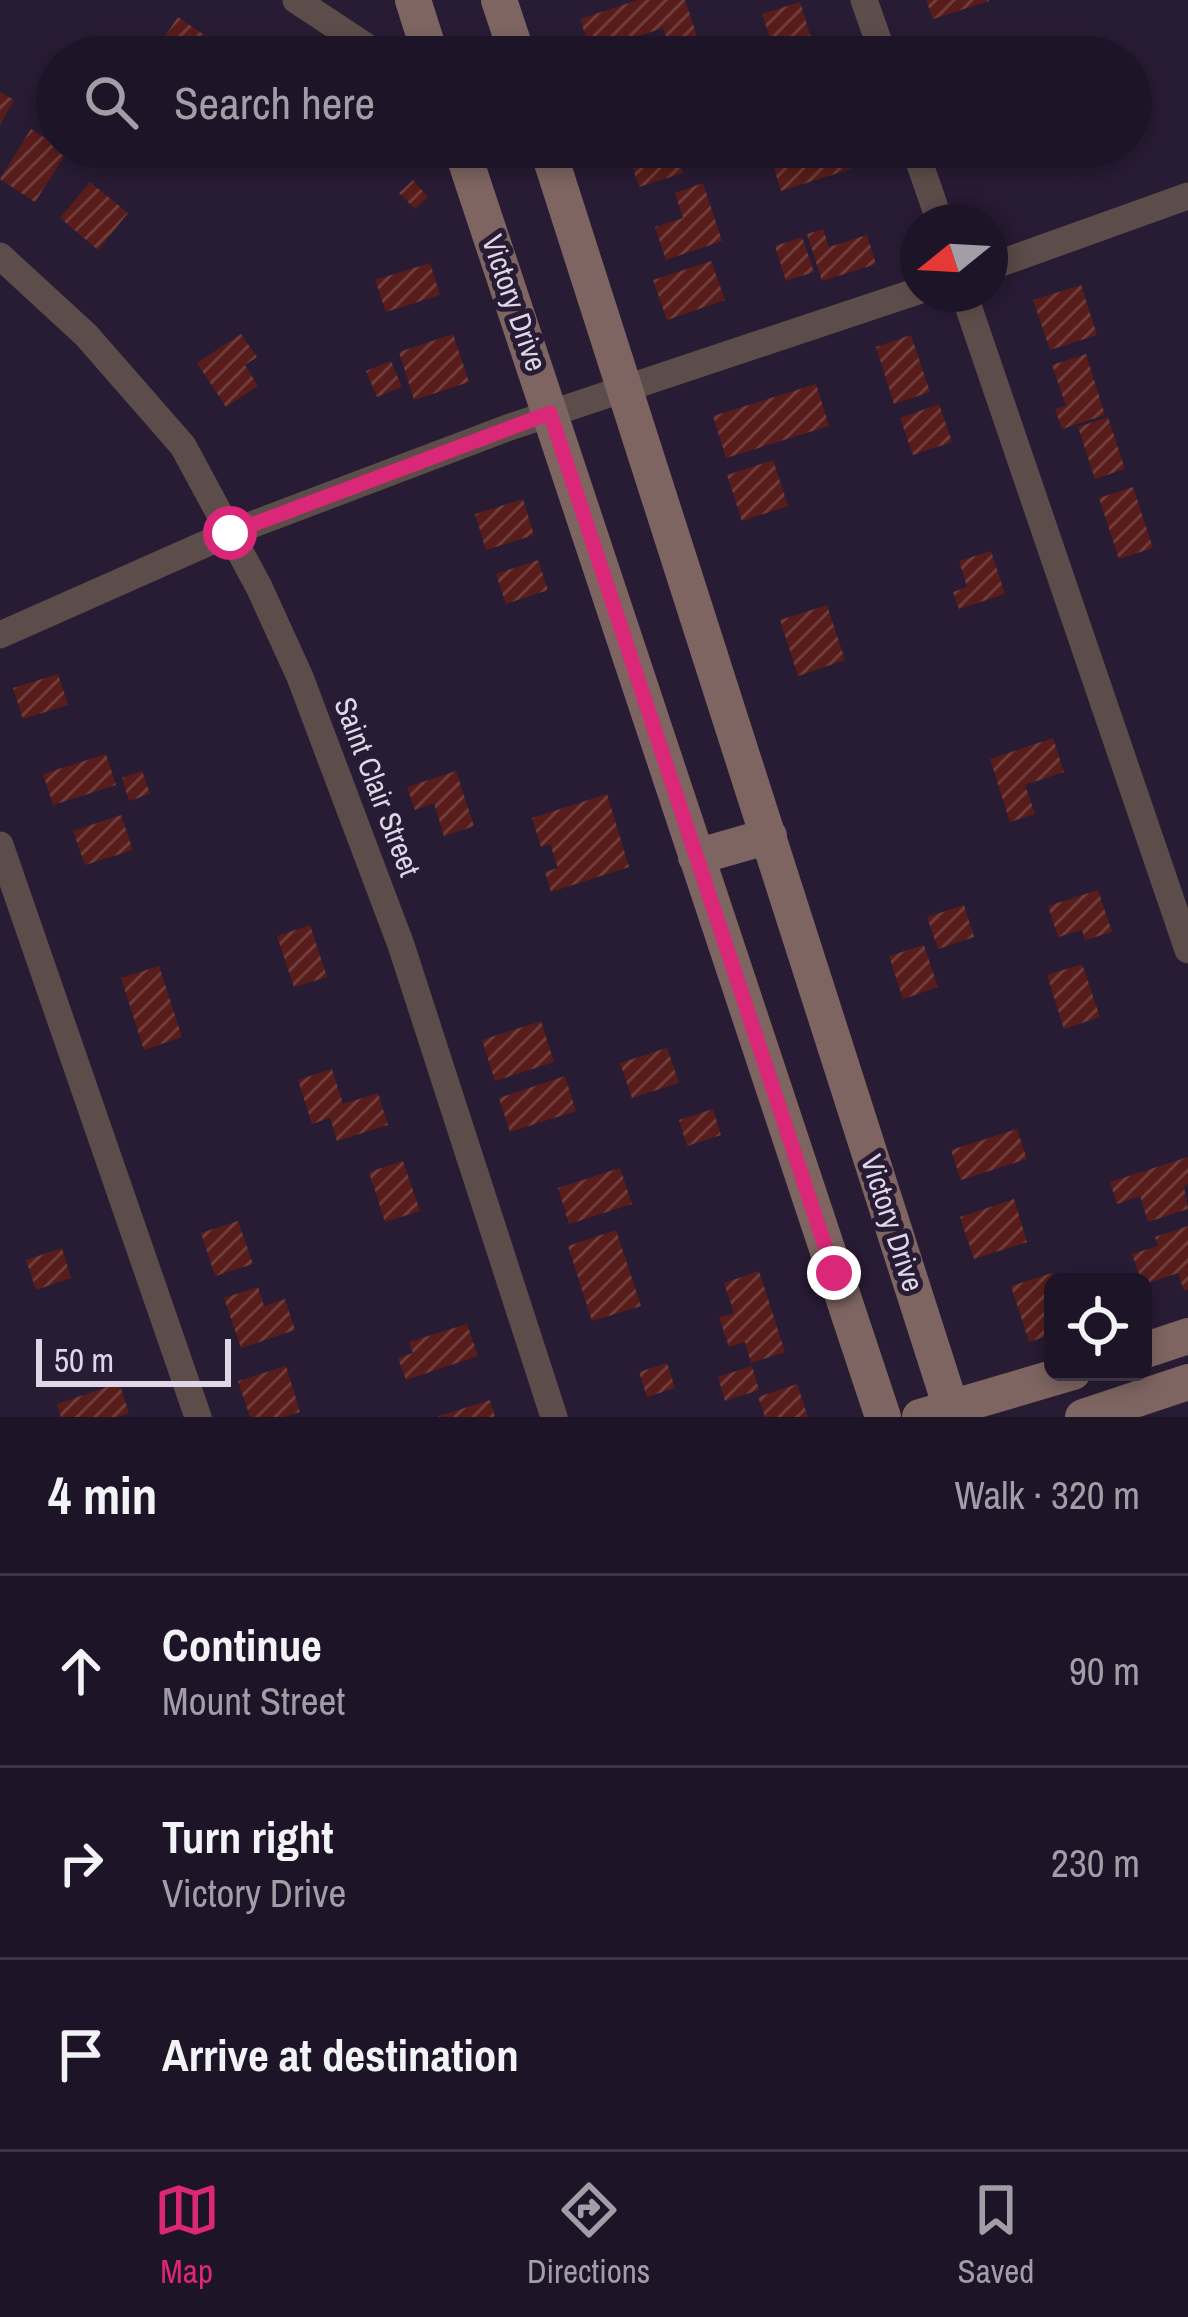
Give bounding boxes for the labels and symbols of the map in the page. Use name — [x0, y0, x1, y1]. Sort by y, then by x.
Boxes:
north arrow — [900, 204, 1008, 312]
street label: Victory Drive — [473, 229, 557, 376]
route start — [203, 506, 257, 560]
street label: Saint Clair Street — [325, 691, 430, 882]
street label: Victory Drive — [852, 1149, 934, 1296]
route end — [807, 1246, 861, 1300]
scale bar — [36, 1333, 231, 1386]

